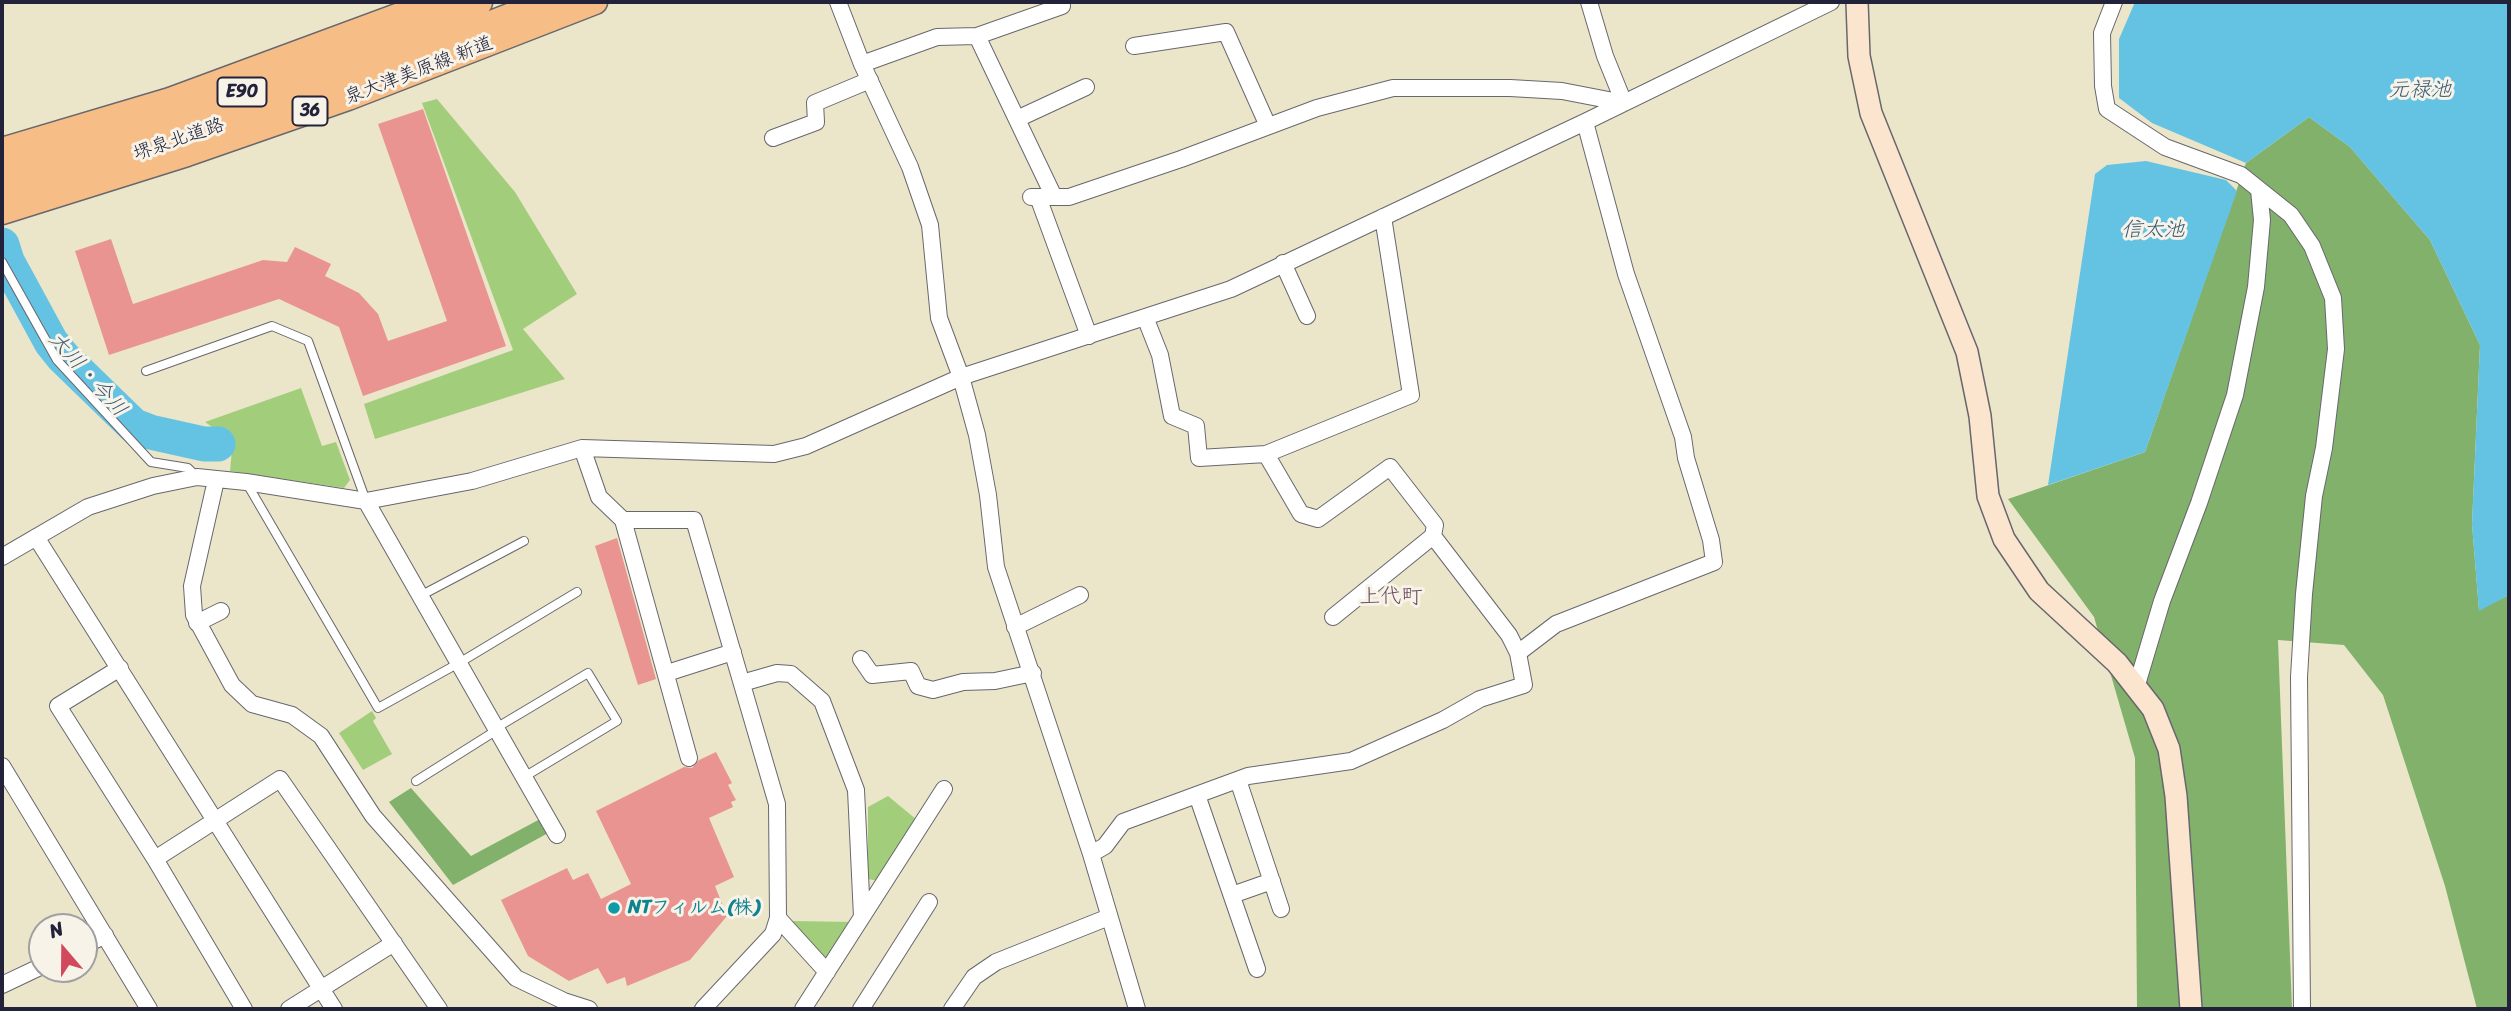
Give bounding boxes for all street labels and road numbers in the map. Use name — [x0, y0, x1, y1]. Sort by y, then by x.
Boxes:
street label: 泉大津美原線 新道 — [342, 32, 496, 110]
road number: E90 — [218, 78, 266, 106]
road number: 36 — [292, 96, 328, 126]
street label: 堺泉北道路 — [130, 114, 228, 166]

